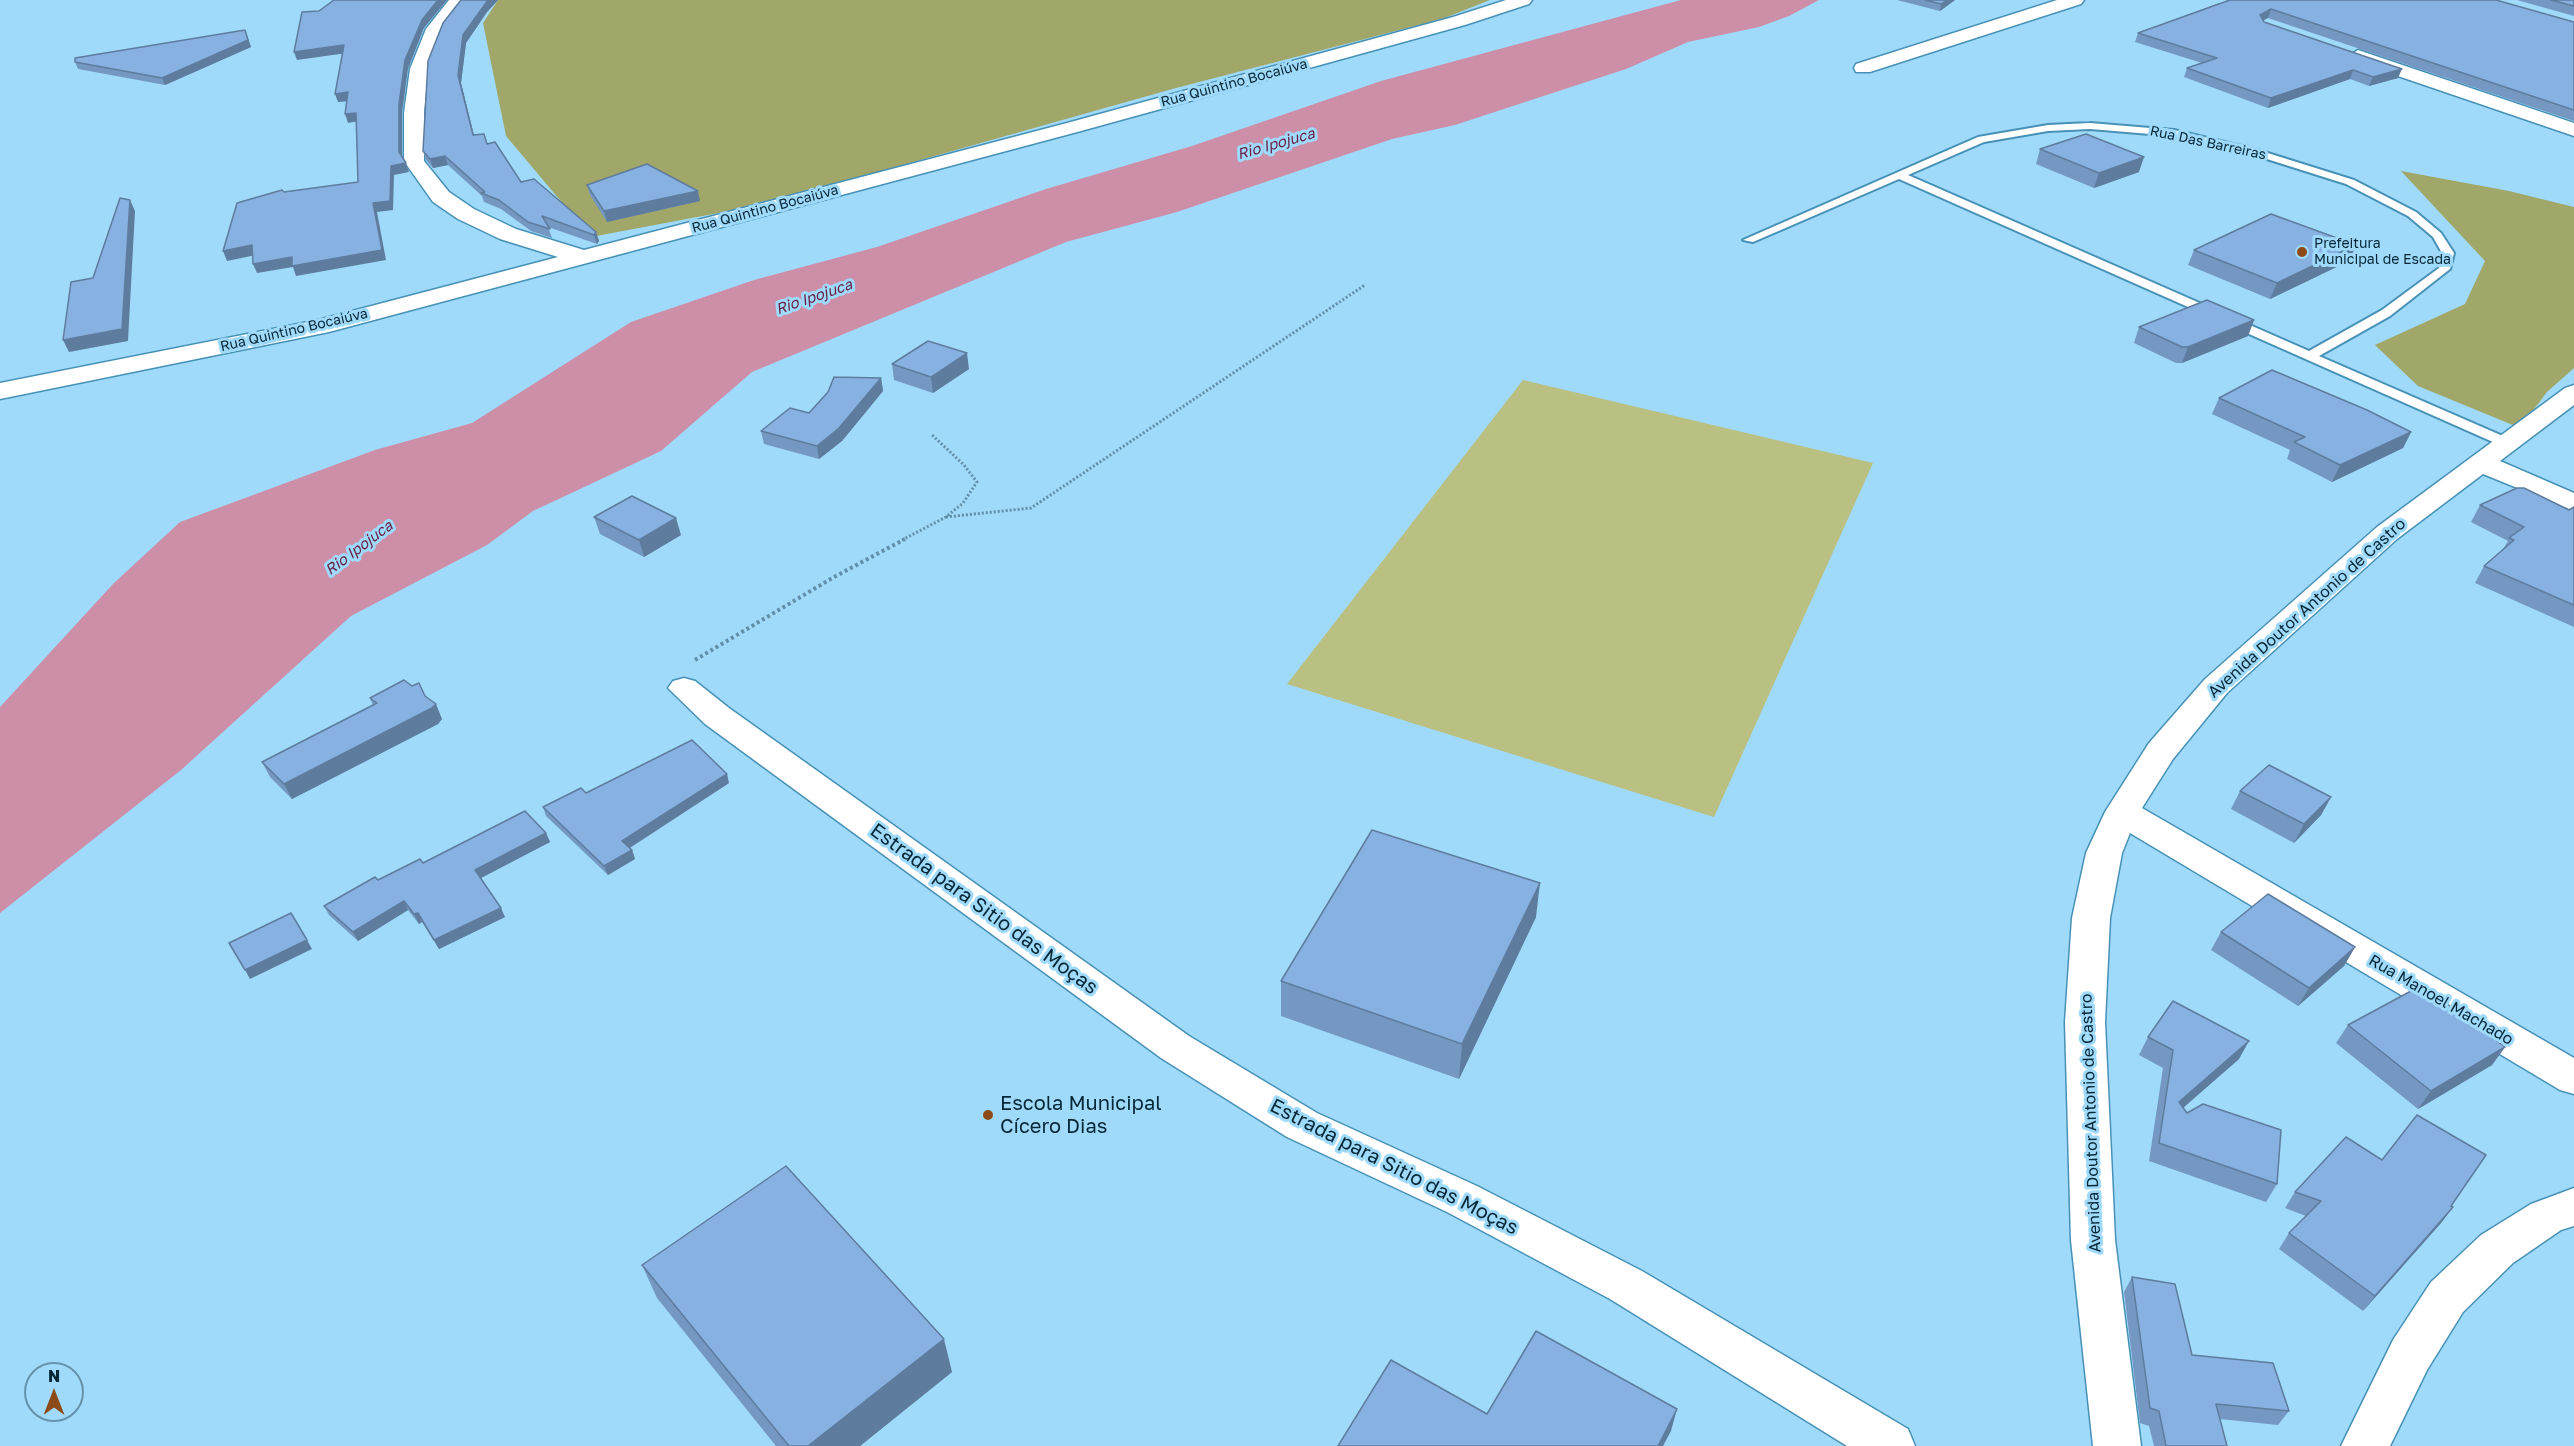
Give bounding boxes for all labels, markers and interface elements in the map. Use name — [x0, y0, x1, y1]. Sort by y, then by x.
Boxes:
street label: Rua Quintino Bocaiúva — [1159, 55, 1309, 111]
street label: Rua Das Barreiras — [2148, 122, 2268, 164]
water label: Rio Ipojuca — [1235, 124, 1317, 164]
street label: Rua Quintino Bocaiúva — [690, 181, 840, 237]
place label: Prefeitura Municipal de Escada — [2314, 236, 2451, 268]
marker: Prefeitura Municipal de Escada — [2295, 245, 2309, 259]
water label: Rio Ipojuca — [773, 276, 855, 318]
street label: Rua Quintino Bocaiúva — [219, 305, 369, 355]
street label: Avenida Doutor Antonio de Castro — [2204, 514, 2410, 702]
water label: Rio Ipojuca — [322, 517, 396, 579]
street label: Estrada para Sitio das Moças — [865, 818, 1103, 1000]
street label: Rua Manoel Machado — [2365, 951, 2517, 1049]
street label: Avenida Doutor Antonio de Castro — [2077, 993, 2105, 1253]
place label: Escola Municipal Cícero Dias — [1000, 1092, 1162, 1139]
street label: Estrada para Sitio das Moças — [1266, 1094, 1522, 1240]
marker: Escola Municipal Cícero Dias — [981, 1108, 995, 1122]
north arrow — [24, 1362, 84, 1422]
text: N — [48, 1366, 60, 1386]

